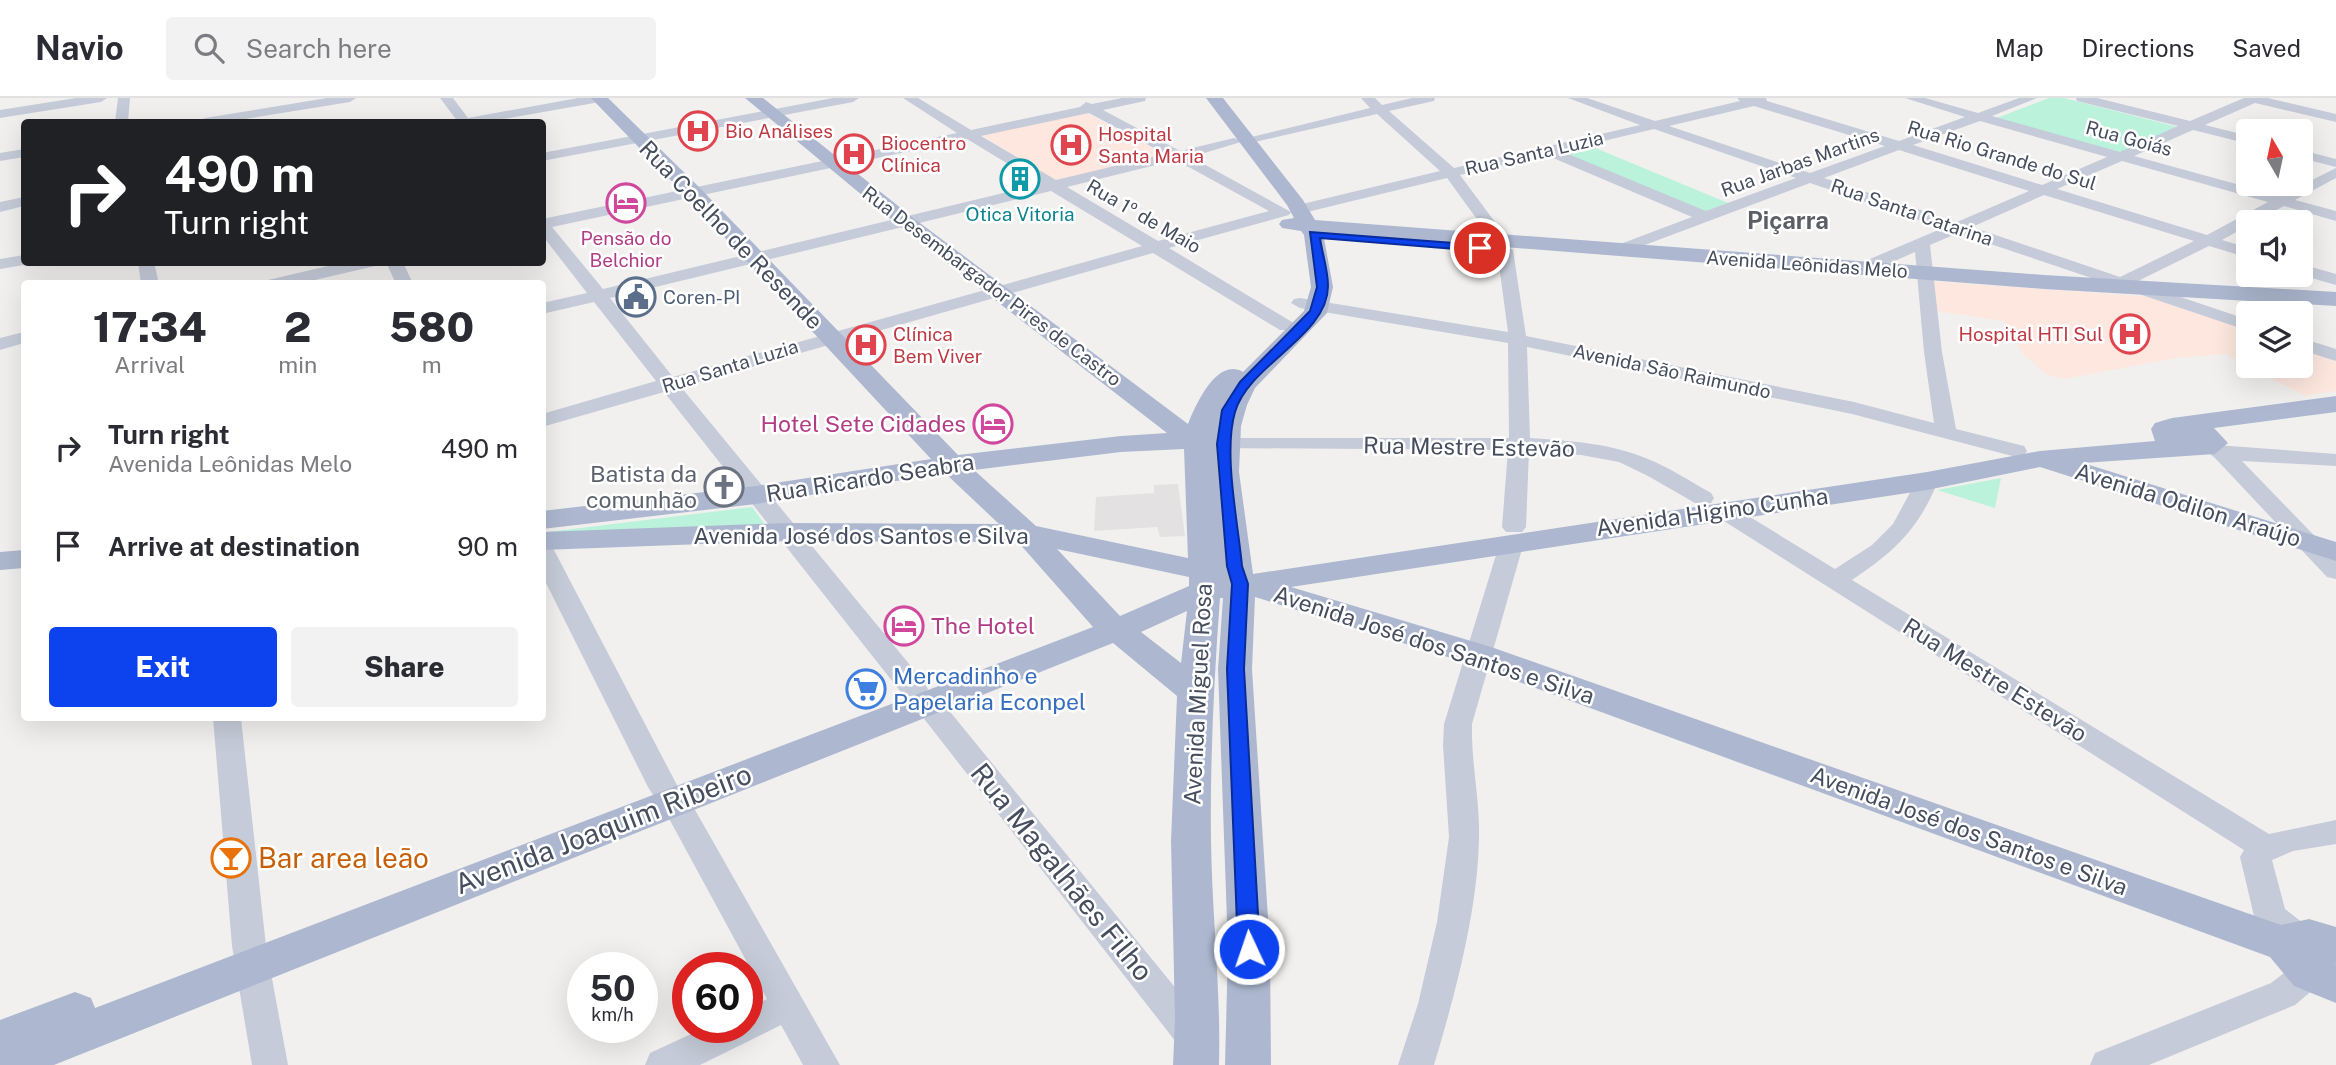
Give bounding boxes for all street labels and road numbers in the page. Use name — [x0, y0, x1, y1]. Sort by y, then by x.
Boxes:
street label: Rua Rio Grande do Sul — [1905, 116, 2099, 194]
street label: Rua Goiás — [2084, 116, 2174, 160]
street label: Rua Jarbas Martins — [1718, 123, 1882, 201]
street label: Rua Santa Luzia — [1463, 126, 1605, 180]
street label: Rua Coelho de Resende — [634, 135, 829, 335]
street label: Rua 1º de Maio — [1083, 174, 1205, 258]
street label: Rua Santa Catarina — [1828, 174, 1996, 250]
street label: Rua Desembargador Pires de Castro — [858, 181, 1126, 391]
street label: Avenida Leônidas Melo — [1706, 246, 1908, 282]
street label: Rua Santa Luzia — [659, 335, 801, 397]
street label: Avenida São Raimundo — [1571, 339, 1773, 403]
street label: Rua Mestre Estevão — [1363, 431, 1575, 462]
street label: Rua Ricardo Seabra — [764, 448, 976, 507]
street label: Avenida Odilon Araújo — [2072, 457, 2304, 552]
street label: Avenida Higino Cunha — [1594, 482, 1830, 541]
street label: Avenida José dos Santos e Silva — [693, 522, 1029, 549]
street label: Avenida José dos Santos e Silva — [1271, 580, 1598, 709]
street label: Avenida Miguel Rosa — [1178, 583, 1217, 805]
street label: Rua Mestre Estevão — [1898, 612, 2092, 747]
street label: Rua Magalhães Filho — [964, 756, 1160, 987]
street label: Avenida Joaquim Ribeiro — [450, 757, 756, 900]
street label: Avenida José dos Santos e Silva — [1807, 760, 2131, 901]

